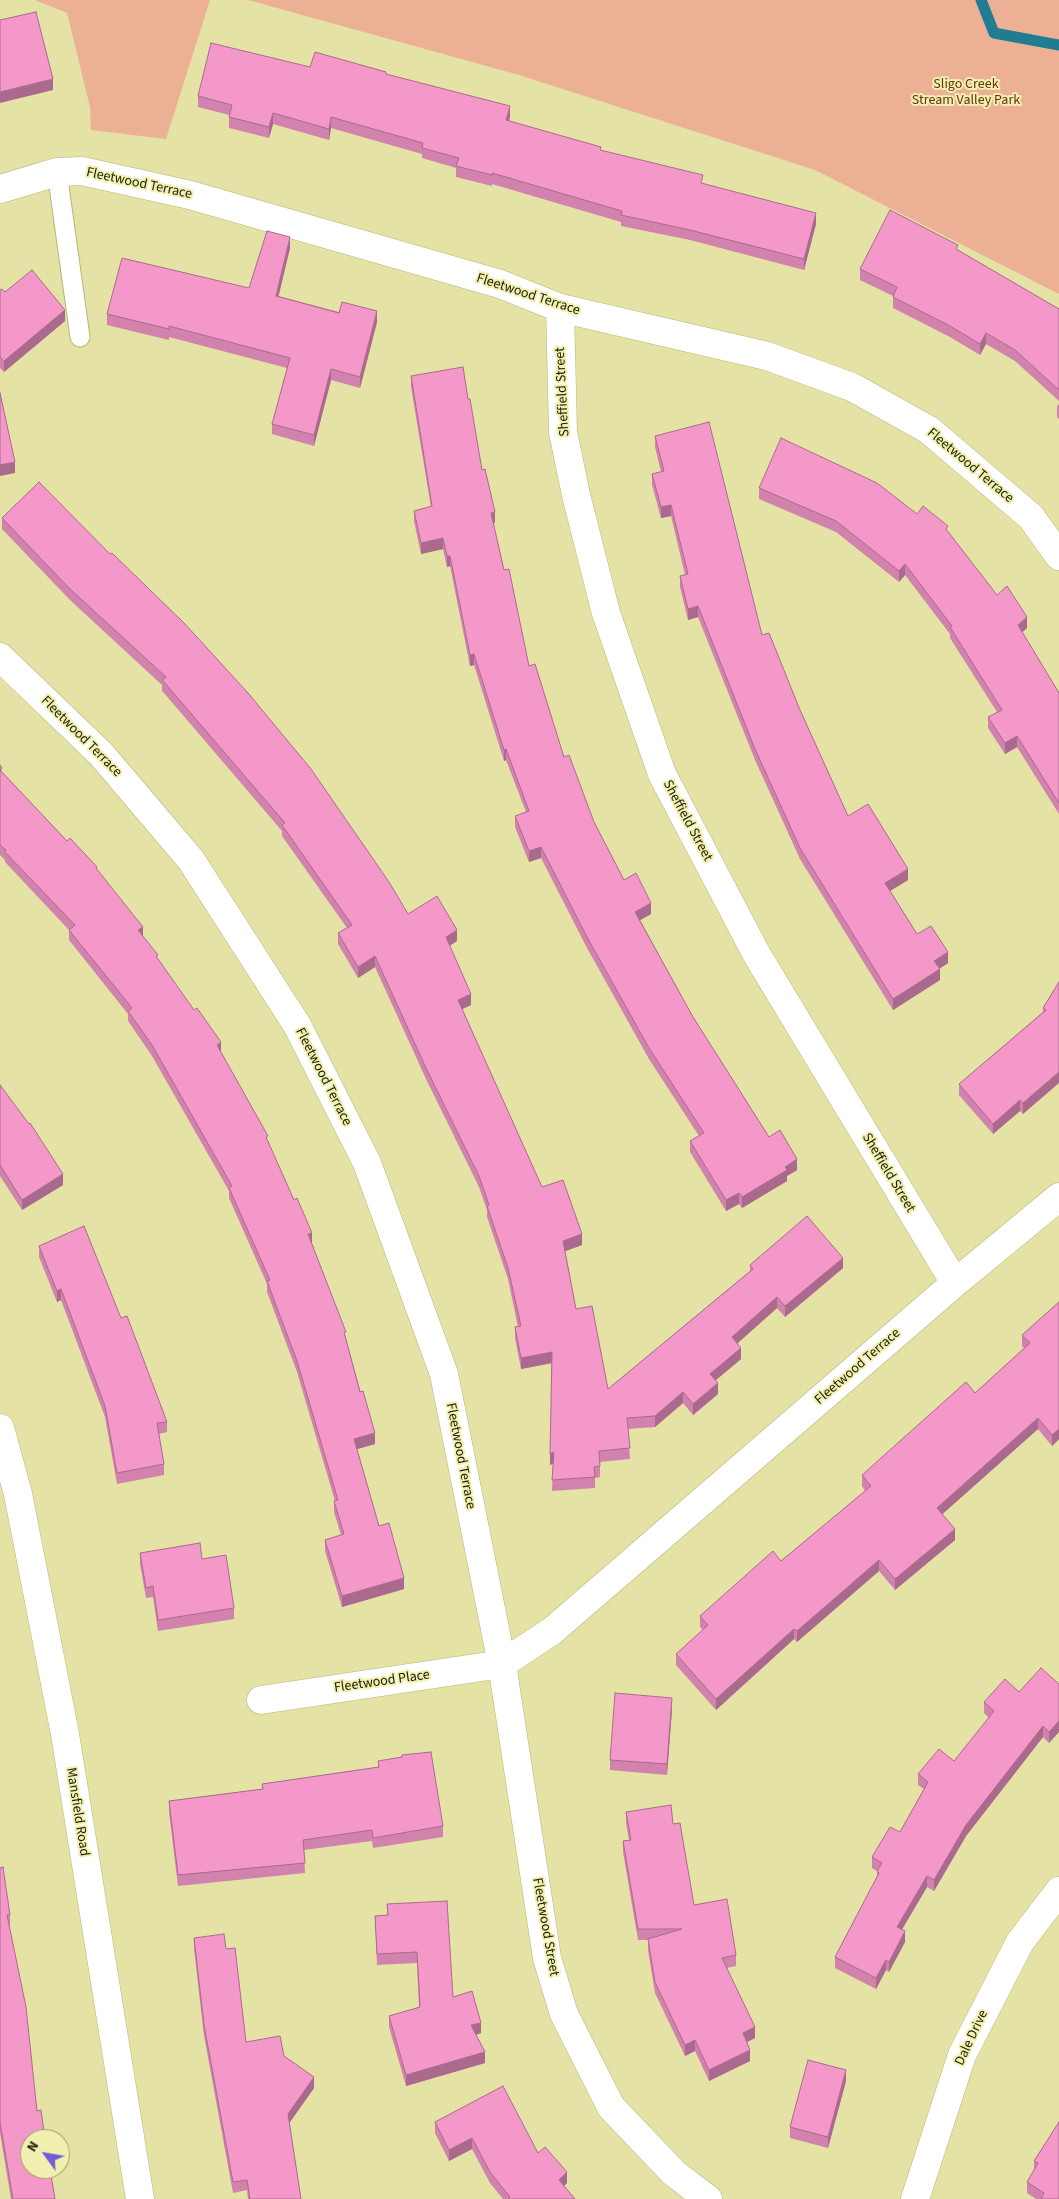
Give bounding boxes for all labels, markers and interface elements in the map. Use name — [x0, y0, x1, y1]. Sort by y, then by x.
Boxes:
park label: Sligo Creek Stream Valley Park — [912, 77, 1020, 110]
street label: Fleetwood Terrace — [85, 165, 193, 203]
street label: Fleetwood Terrace — [474, 270, 582, 320]
street label: Sheffield Street — [552, 347, 574, 437]
street label: Fleetwood Terrace — [923, 425, 1017, 507]
street label: Fleetwood Terrace — [37, 693, 125, 781]
street label: Sheffield Street — [659, 777, 715, 865]
street label: Fleetwood Terrace — [291, 1025, 355, 1129]
street label: Sheffield Street — [858, 1130, 918, 1216]
street label: Fleetwood Terrace — [812, 1325, 904, 1409]
street label: Fleetwood Terrace — [441, 1402, 479, 1510]
street label: Fleetwood Place — [333, 1667, 431, 1697]
street label: Mansfield Road — [62, 1767, 92, 1857]
street label: Fleetwood Street — [528, 1876, 562, 1978]
street label: Dale Drive — [952, 2008, 992, 2068]
north arrow — [20, 2129, 70, 2179]
text: N — [22, 2137, 44, 2156]

